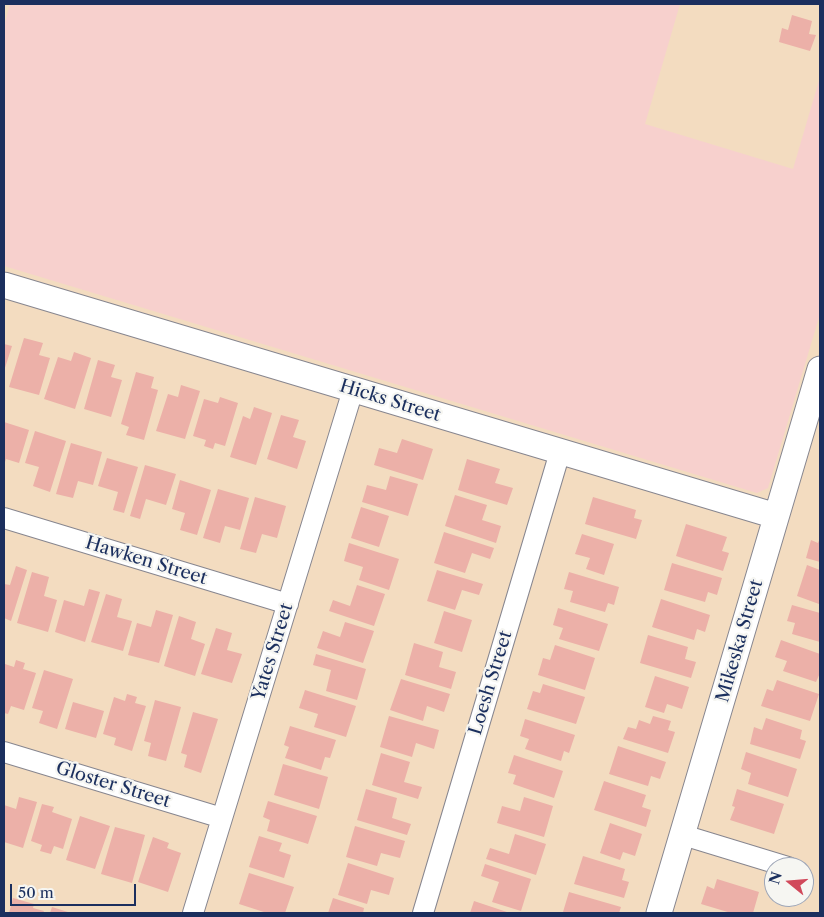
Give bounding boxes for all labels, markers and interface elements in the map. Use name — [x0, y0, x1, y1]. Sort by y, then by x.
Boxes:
street label: Hicks Street — [337, 375, 443, 427]
street label: Hawken Street — [83, 532, 209, 590]
street label: Mikeska Street — [712, 577, 768, 705]
street label: Yates Street — [248, 601, 298, 703]
street label: Loesh Street — [465, 628, 517, 738]
street label: Gloster Street — [53, 757, 173, 813]
north arrow — [764, 857, 814, 907]
text: N — [765, 869, 786, 886]
scale bar — [12, 874, 139, 906]
text: 50 m — [18, 883, 54, 902]

